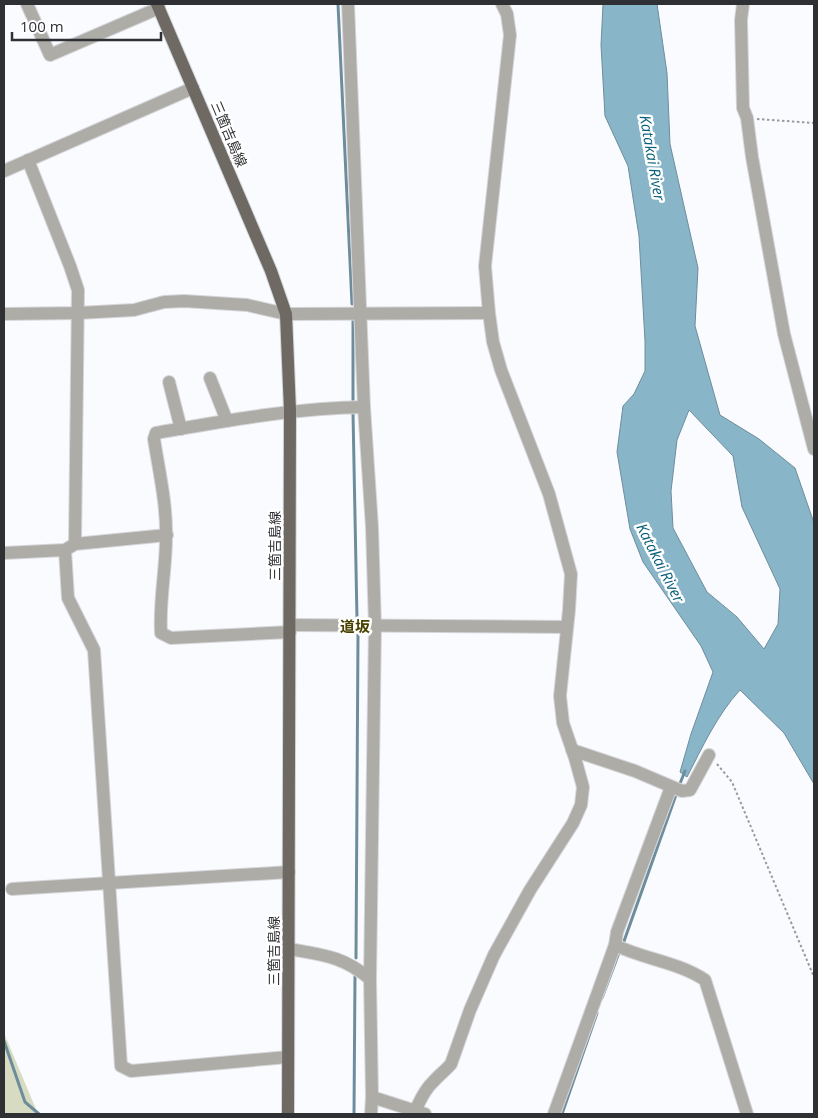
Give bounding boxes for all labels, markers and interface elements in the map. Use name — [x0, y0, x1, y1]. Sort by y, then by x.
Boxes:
scale bar — [12, 10, 161, 42]
text: 100 m — [20, 16, 64, 36]
street label: 三箇吉島線 — [207, 98, 252, 170]
water label: Katakai River — [636, 114, 671, 203]
street label: 三箇吉島線 — [265, 511, 284, 581]
water label: Katakai River — [632, 519, 690, 607]
district label: 道坂 — [340, 616, 370, 636]
street label: 三箇吉島線 — [264, 916, 283, 986]

